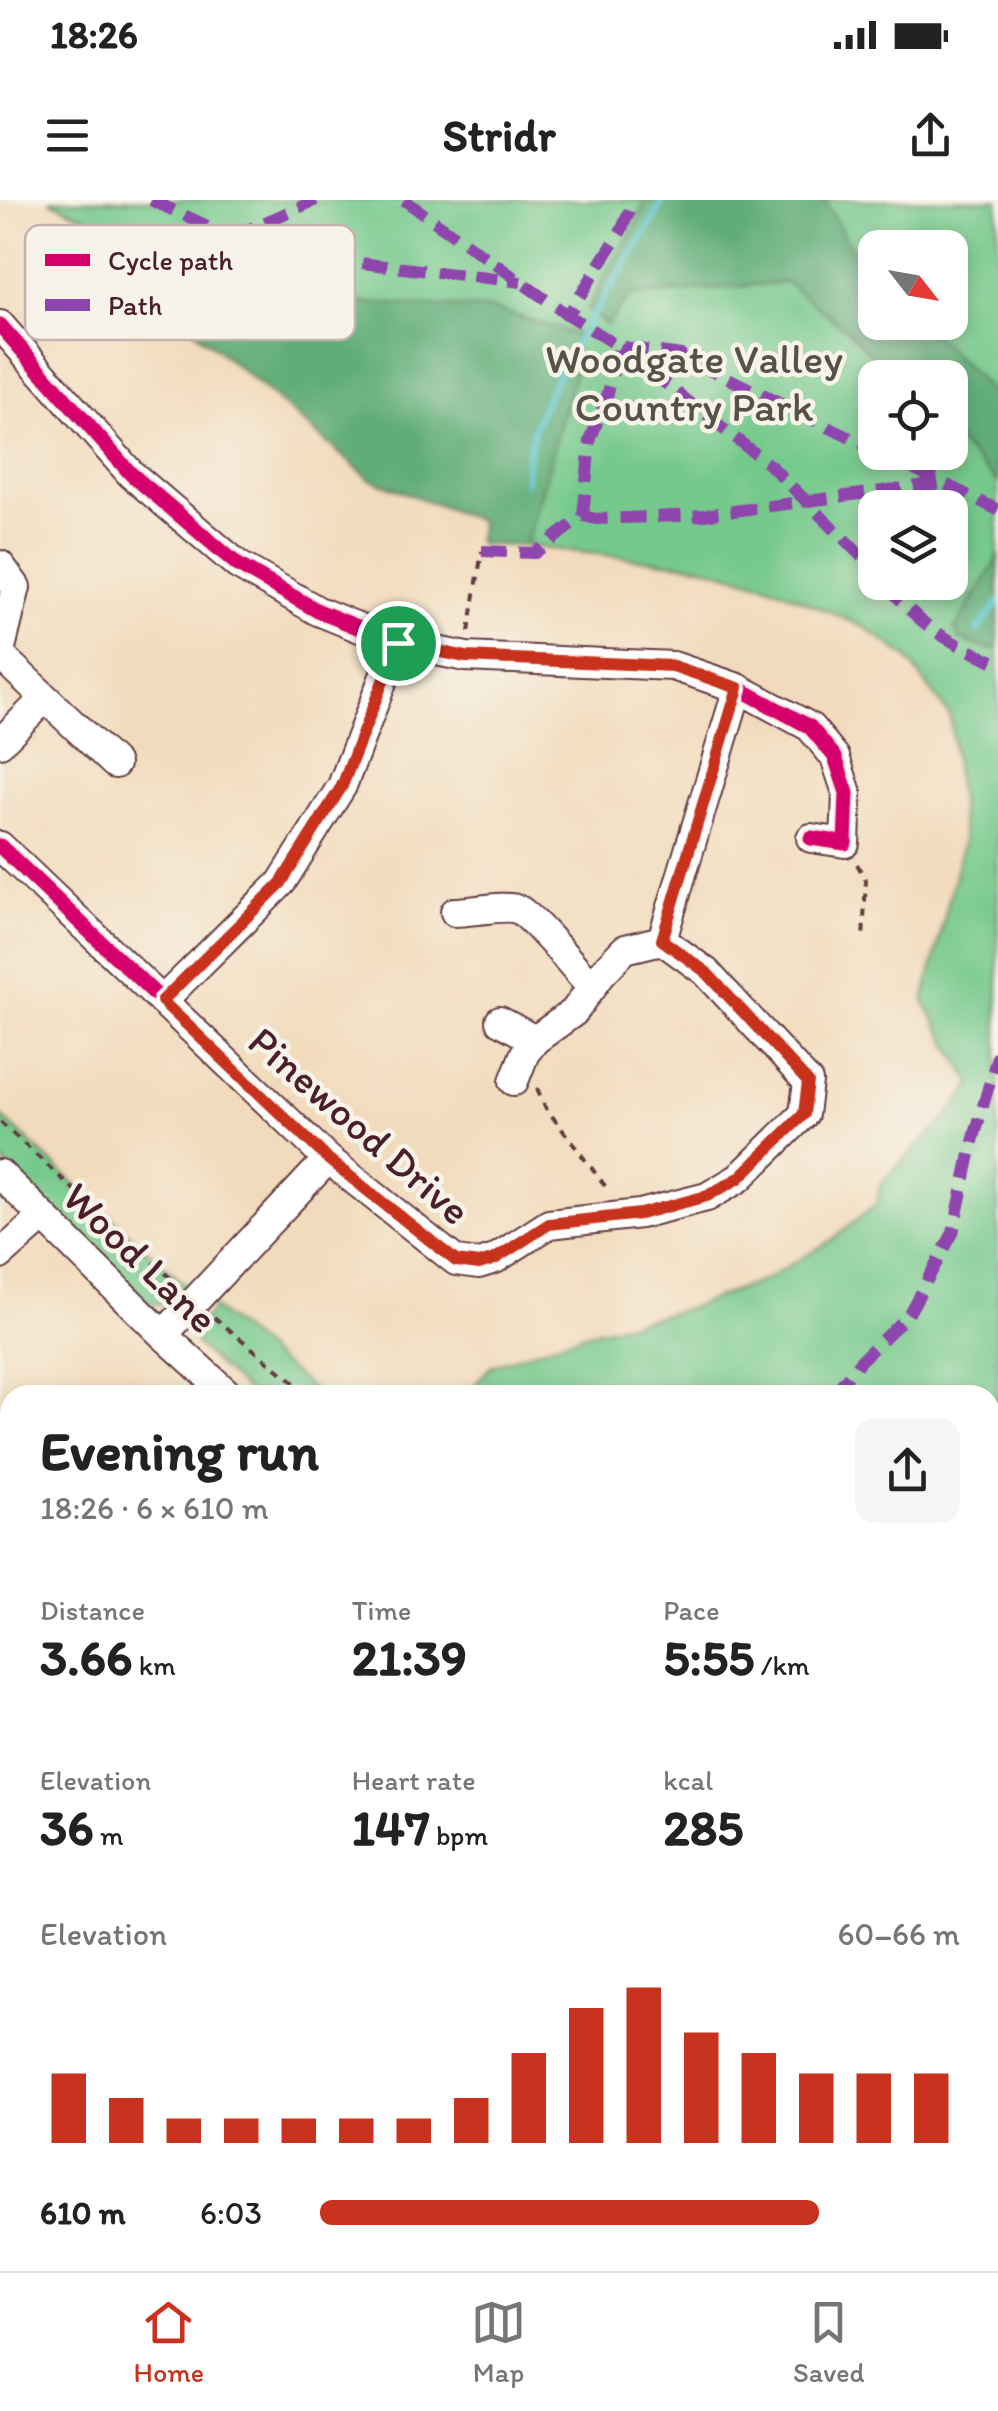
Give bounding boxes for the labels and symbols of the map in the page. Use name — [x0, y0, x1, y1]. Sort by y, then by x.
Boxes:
legend — [25, 225, 355, 340]
north arrow — [858, 230, 968, 340]
text: Cycle path — [108, 243, 233, 277]
text: Path — [108, 288, 162, 322]
park label: Woodgate Valley Country Park — [545, 333, 843, 432]
pin — [356, 601, 441, 686]
street label: Pinewood Drive — [238, 1015, 481, 1236]
street label: Wood Lane — [53, 1171, 229, 1344]

